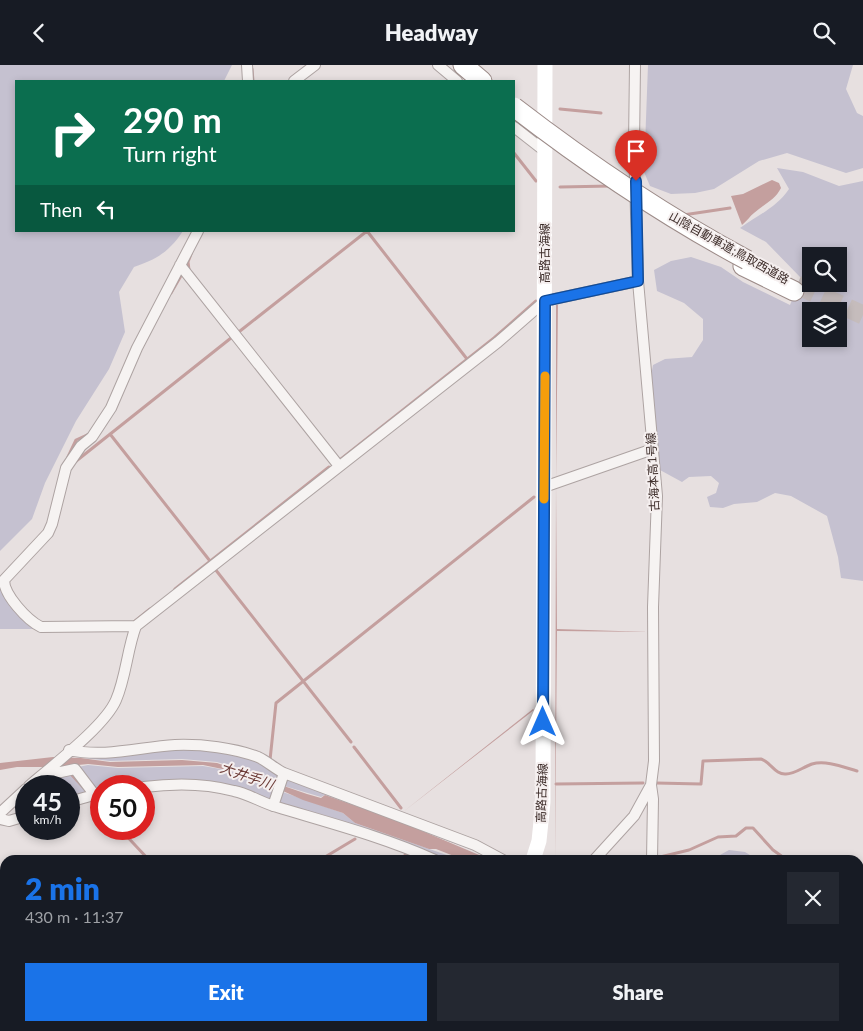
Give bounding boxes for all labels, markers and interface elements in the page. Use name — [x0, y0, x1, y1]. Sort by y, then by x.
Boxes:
icon: back — [25, 19, 53, 47]
text: Headway — [385, 19, 478, 46]
icon: search — [810, 19, 838, 47]
text: 290 m — [123, 98, 222, 140]
icon: right — [40, 100, 105, 165]
pin — [615, 130, 657, 181]
icon: arrive — [622, 137, 650, 165]
text: Turn right — [123, 140, 217, 167]
icon: left — [92, 195, 120, 223]
text: Then — [40, 198, 82, 221]
street label: 山陰自動車道;鳥取西道路 — [667, 208, 792, 287]
street label: 高路古海線 — [537, 223, 552, 283]
map controls — [802, 247, 847, 347]
button: search — [802, 247, 847, 292]
button: layers — [802, 302, 847, 347]
street label: 古海本高1号線 — [643, 432, 662, 512]
position arrow — [516, 695, 568, 747]
water label: 大井手川 — [218, 758, 278, 793]
street label: 高路古海線 — [533, 763, 550, 823]
speed limit sign: 50 — [90, 775, 155, 840]
text: 45 — [33, 786, 62, 816]
text: km/h — [33, 812, 62, 827]
text: 2 min — [25, 870, 100, 906]
button: close — [787, 872, 839, 924]
text: 430 m · 11:37 — [25, 907, 124, 926]
button: Exit — [25, 963, 427, 1021]
button: Share — [437, 963, 839, 1021]

